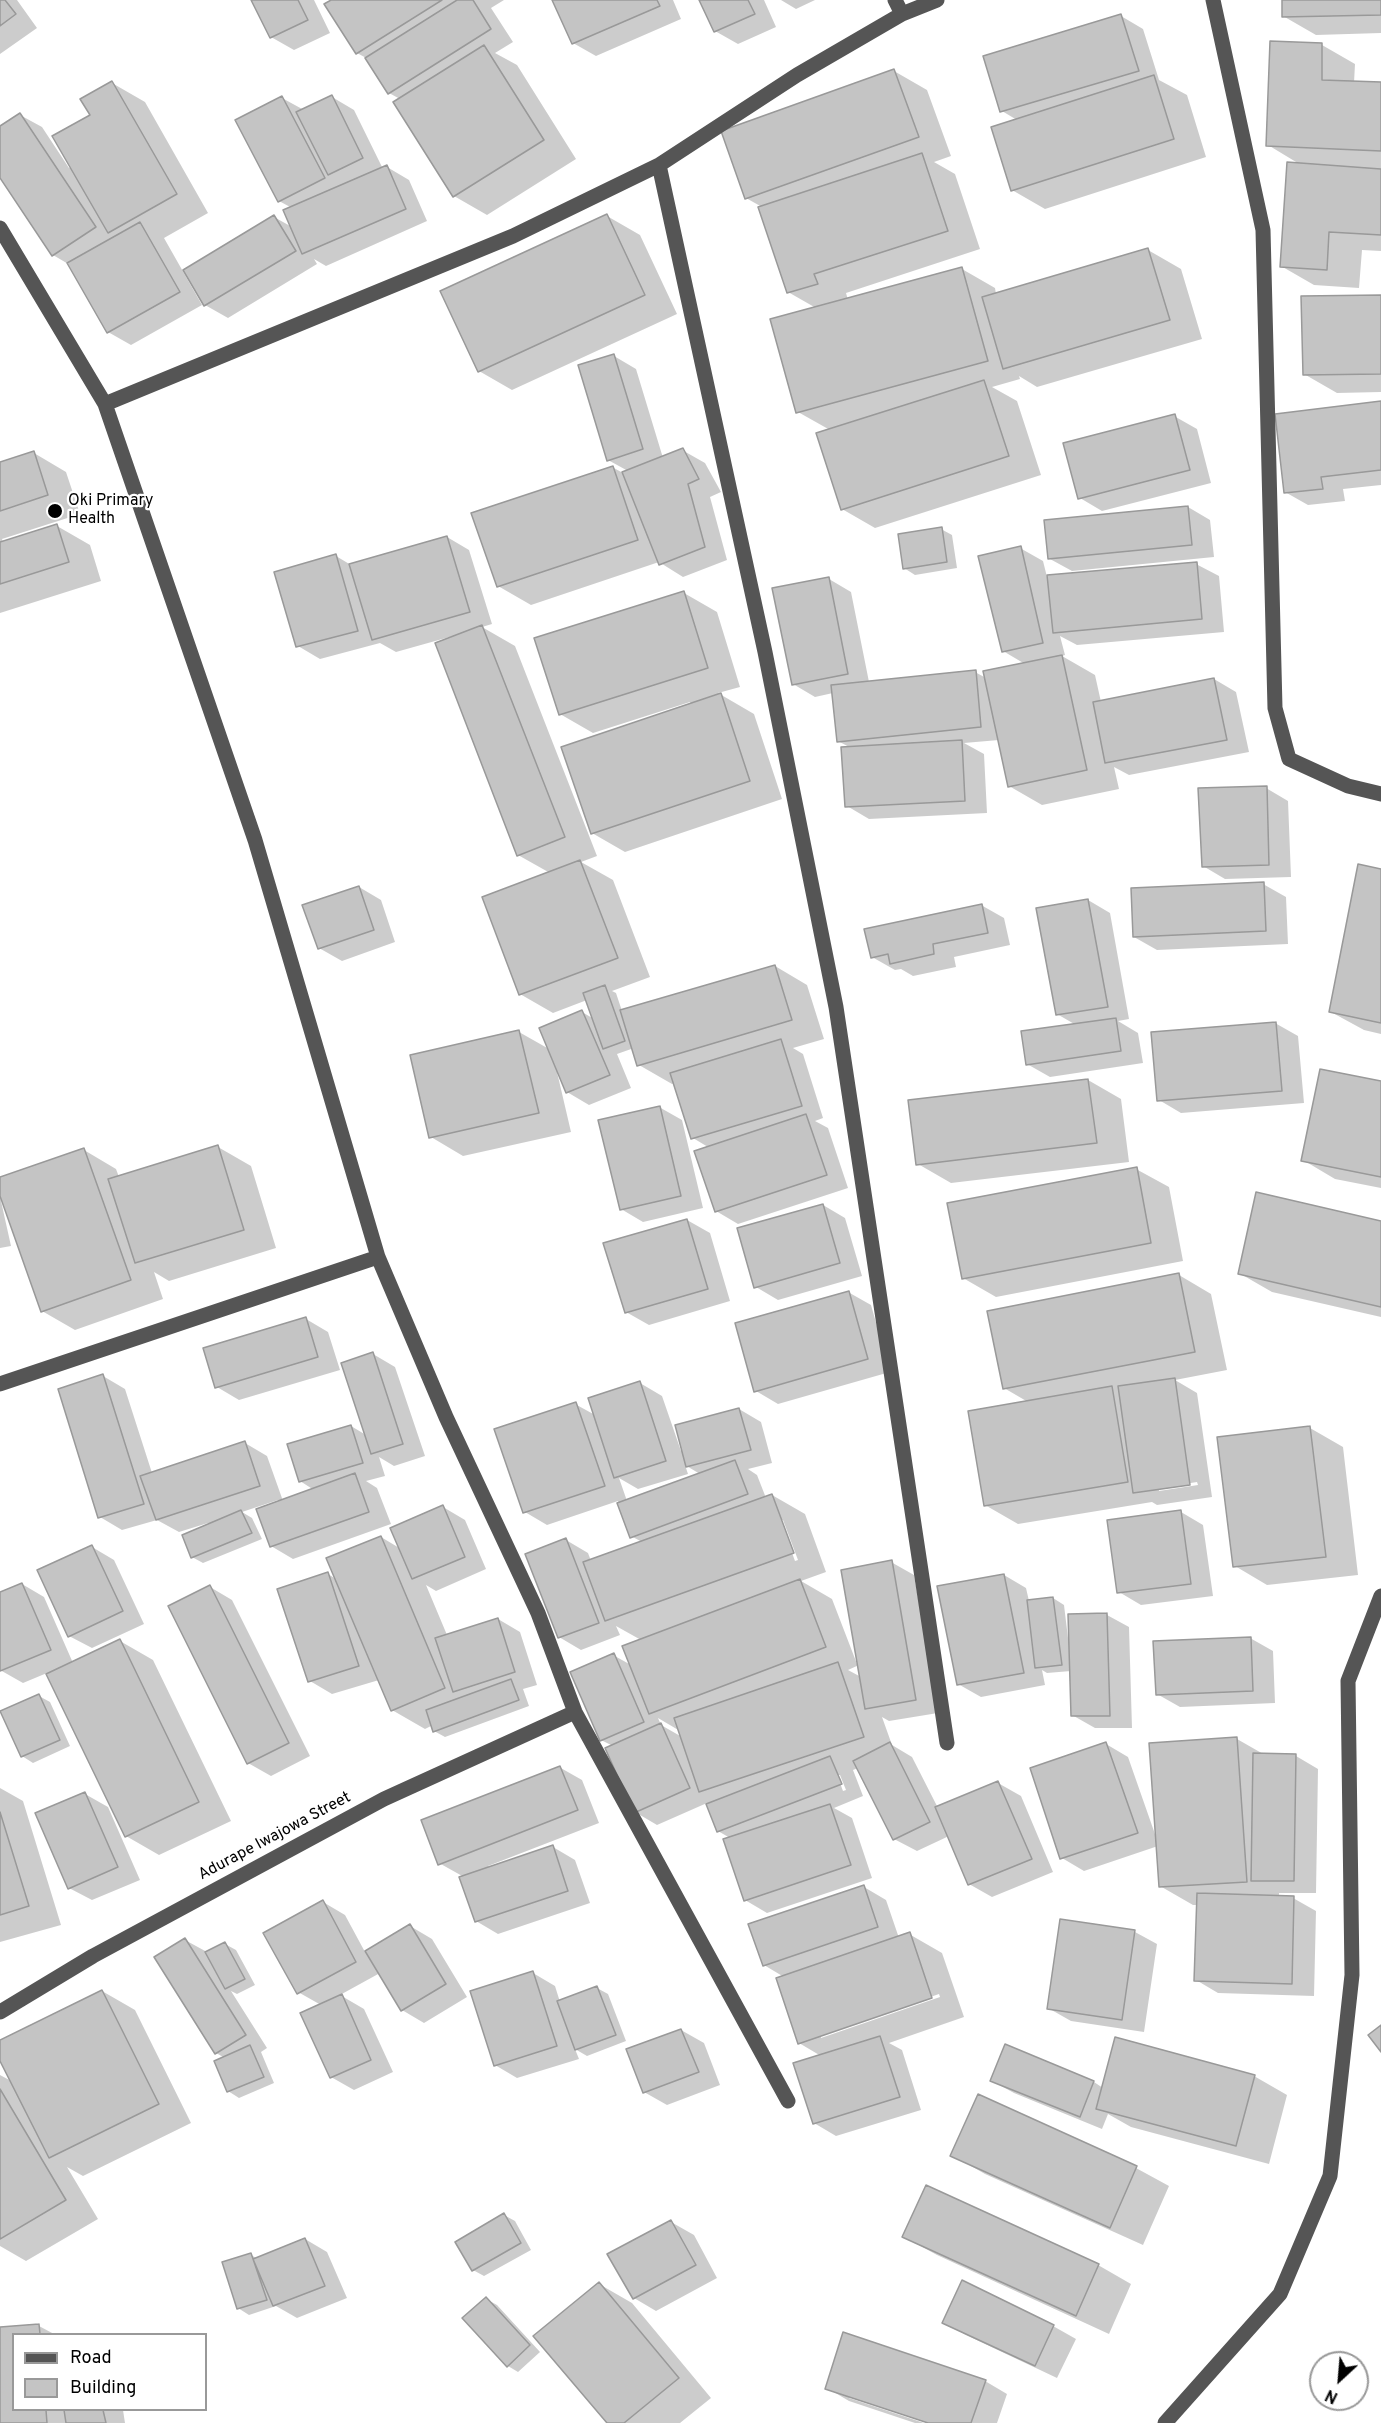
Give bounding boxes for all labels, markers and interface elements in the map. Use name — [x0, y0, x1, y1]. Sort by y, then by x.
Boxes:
place label: Oki Primary Health — [68, 492, 153, 530]
marker: Oki Primary Health — [46, 502, 64, 520]
street label: Adurape Iwajowa Street — [195, 1789, 355, 1885]
legend — [12, 2333, 207, 2411]
text: Road — [70, 2347, 112, 2370]
north arrow — [1309, 2351, 1369, 2411]
text: Building — [70, 2377, 136, 2400]
text: N — [1322, 2384, 1342, 2407]

